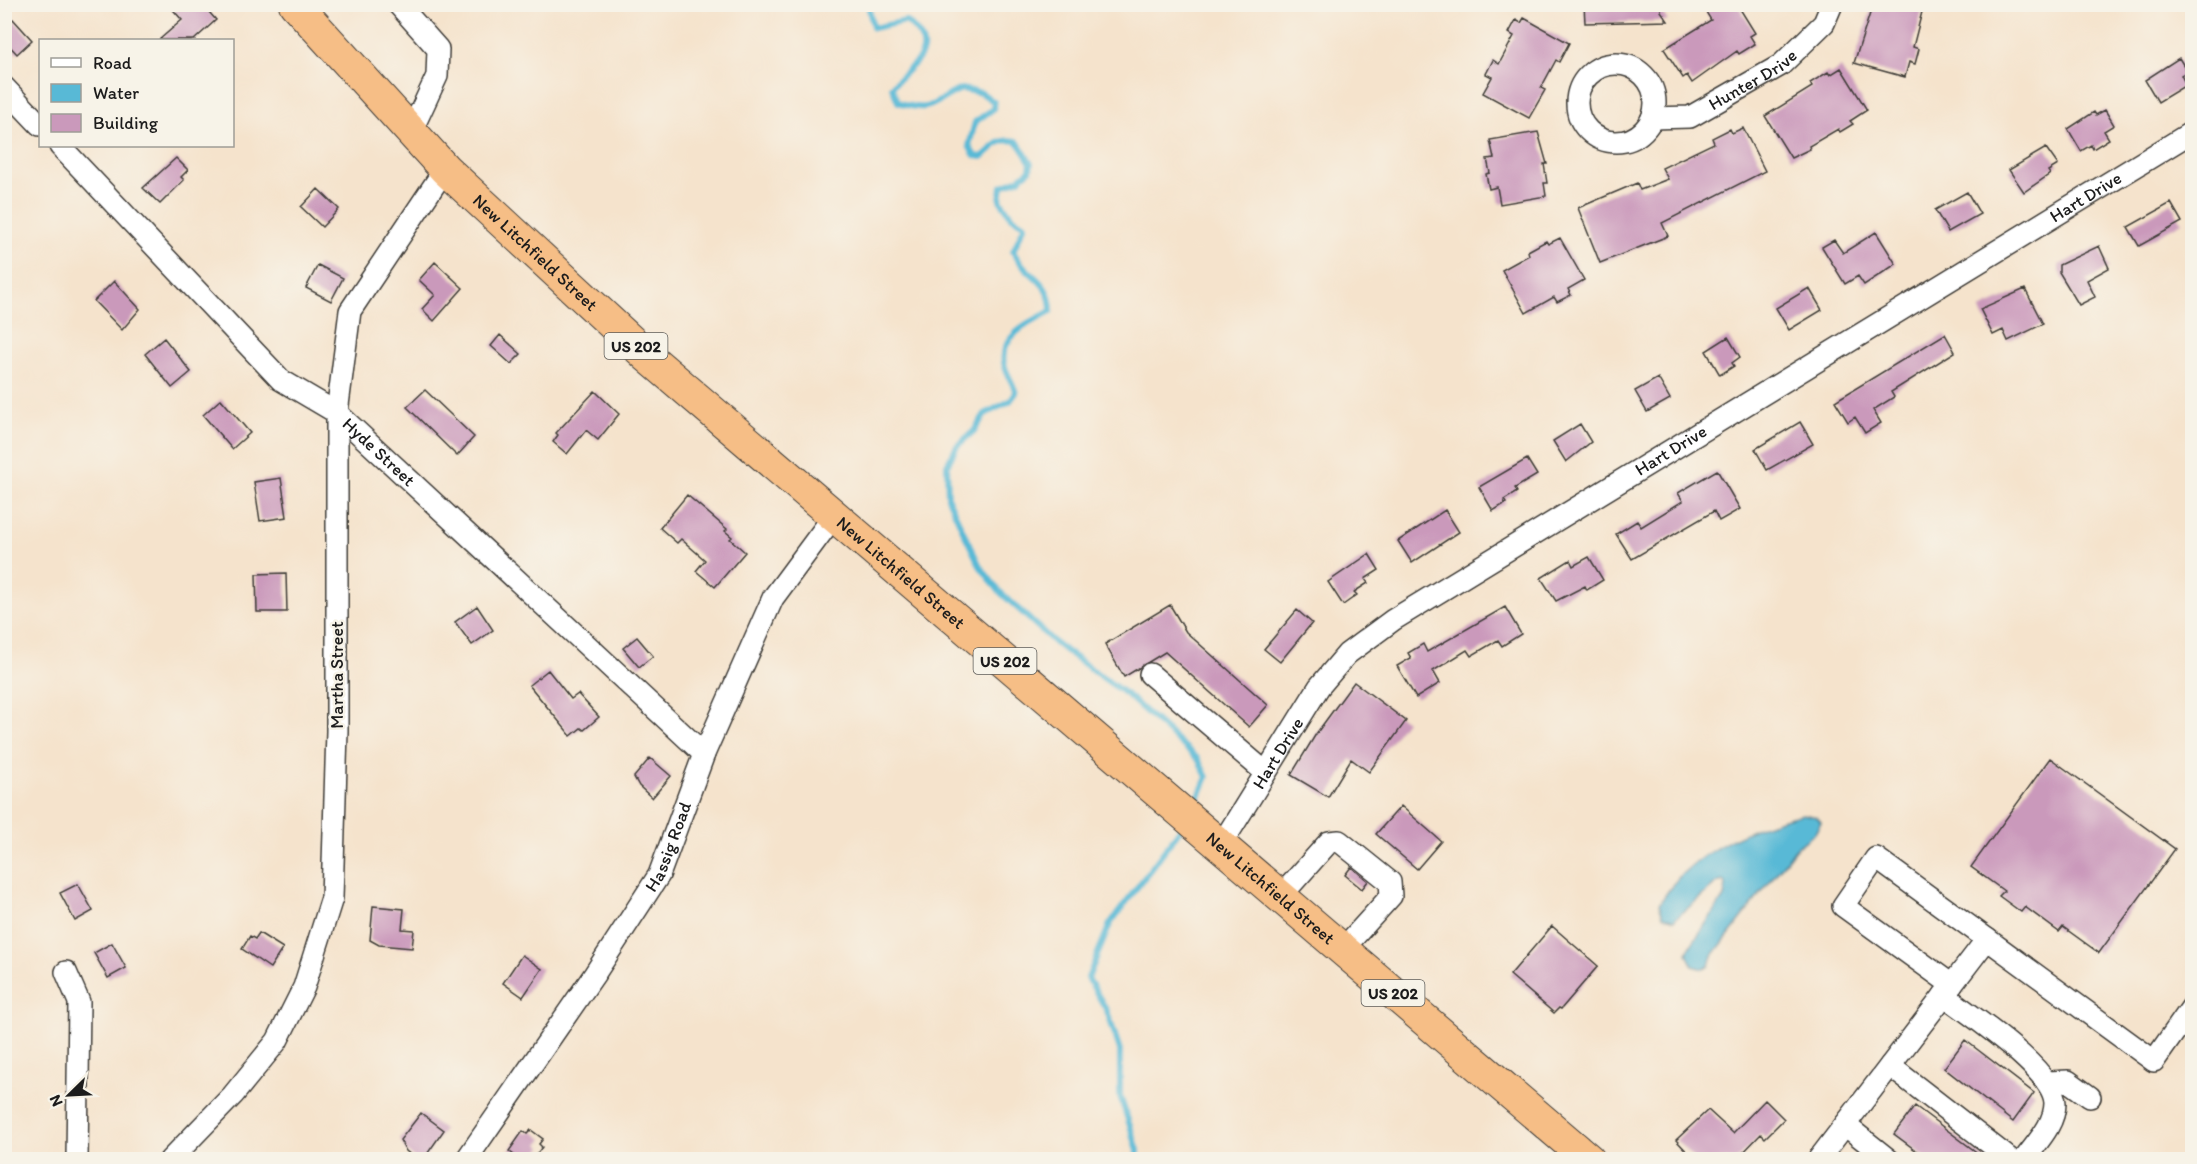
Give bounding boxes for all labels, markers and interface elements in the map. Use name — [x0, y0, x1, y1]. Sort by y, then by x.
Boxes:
legend — [39, 39, 234, 147]
street label: Hunter Drive — [1705, 45, 1802, 115]
text: Road — [93, 52, 132, 74]
text: Water — [93, 82, 139, 104]
text: Building — [93, 112, 159, 134]
street label: Hart Drive — [2046, 167, 2126, 227]
street label: New Litchfield Street — [468, 189, 602, 316]
road number: US 202 — [604, 333, 668, 359]
street label: Hyde Street — [338, 413, 420, 491]
street label: Hart Drive — [1631, 420, 1711, 481]
street label: New Litchfield Street — [832, 512, 970, 634]
street label: Martha Street — [326, 621, 348, 729]
road number: US 202 — [974, 648, 1036, 674]
street label: Hart Drive — [1247, 713, 1308, 793]
street label: Hassig Road — [640, 799, 696, 896]
street label: New Litchfield Street — [1202, 827, 1340, 949]
road number: US 202 — [1362, 980, 1424, 1006]
north arrow — [39, 1065, 99, 1125]
text: N — [45, 1092, 67, 1110]

